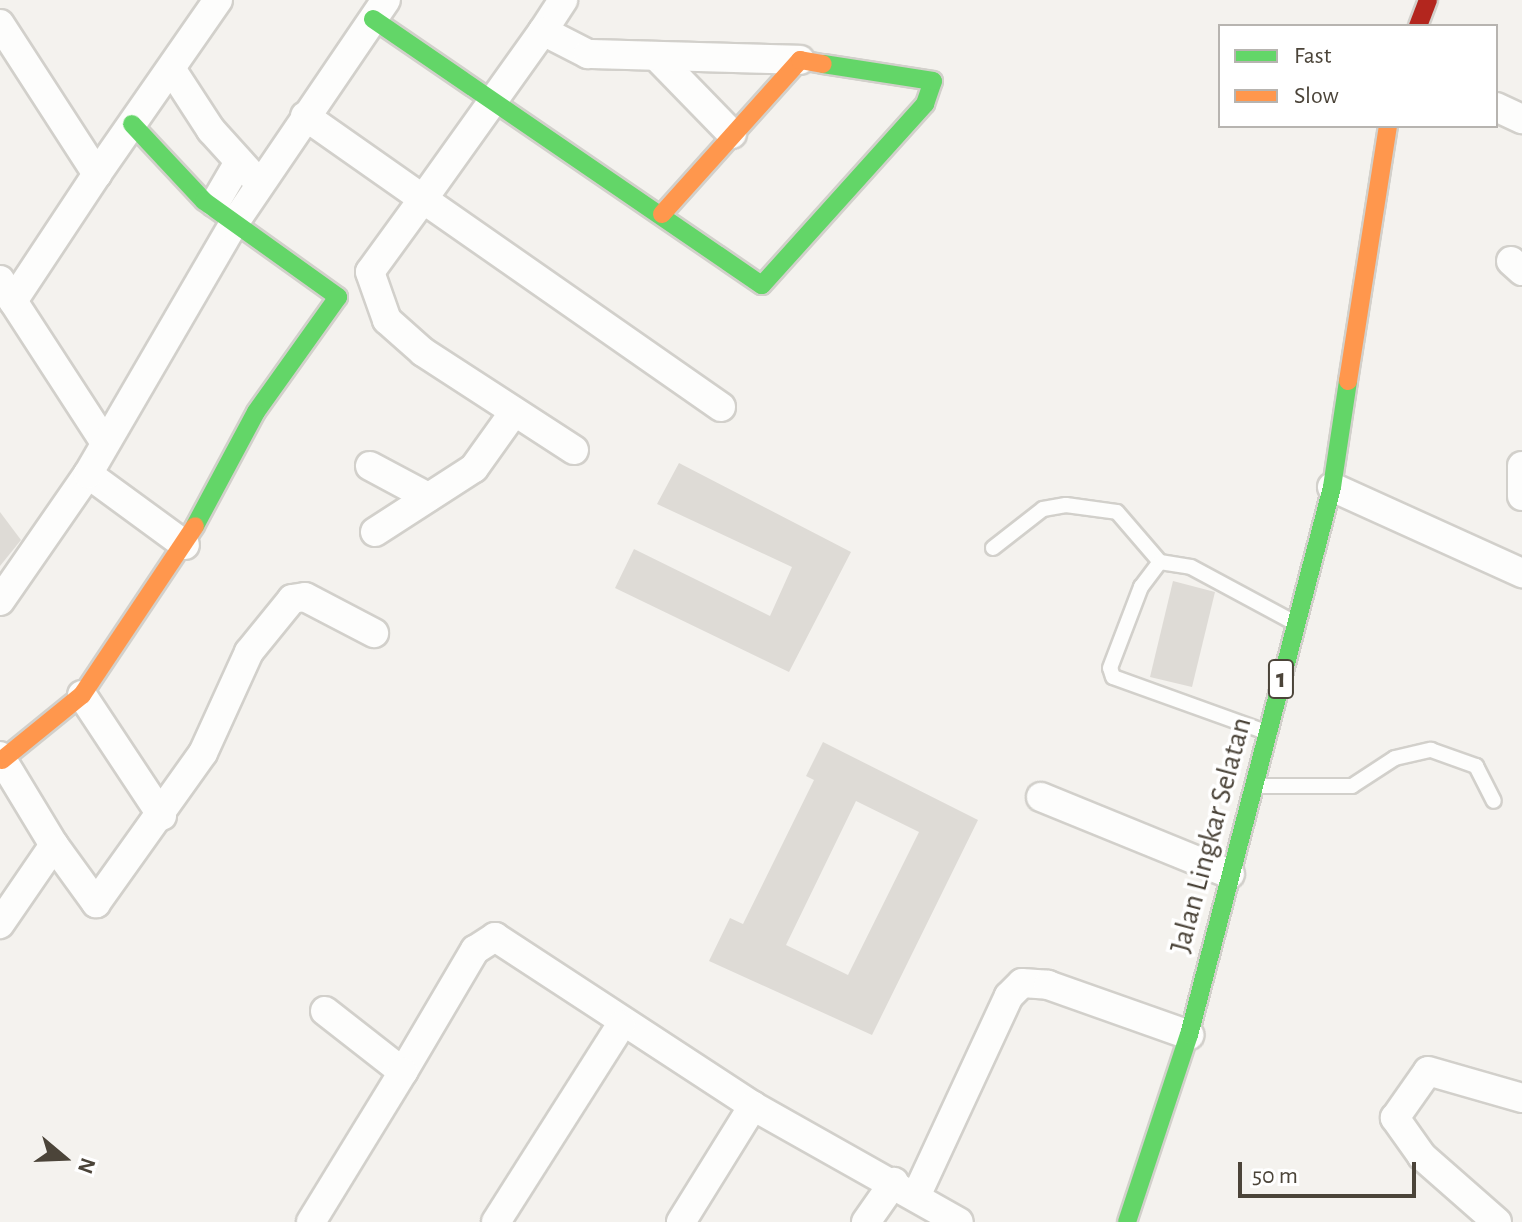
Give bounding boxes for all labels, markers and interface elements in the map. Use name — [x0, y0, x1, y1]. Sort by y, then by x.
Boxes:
legend — [1218, 24, 1498, 128]
text: Fast — [1294, 44, 1331, 68]
text: Slow — [1294, 84, 1339, 108]
road number: 1 — [1267, 655, 1295, 703]
street label: Jalan Lingkar Selatan — [1162, 713, 1260, 957]
north arrow — [24, 1118, 104, 1198]
scale bar — [1242, 1146, 1420, 1196]
text: N — [74, 1155, 100, 1177]
text: 50 m — [1252, 1164, 1298, 1188]

